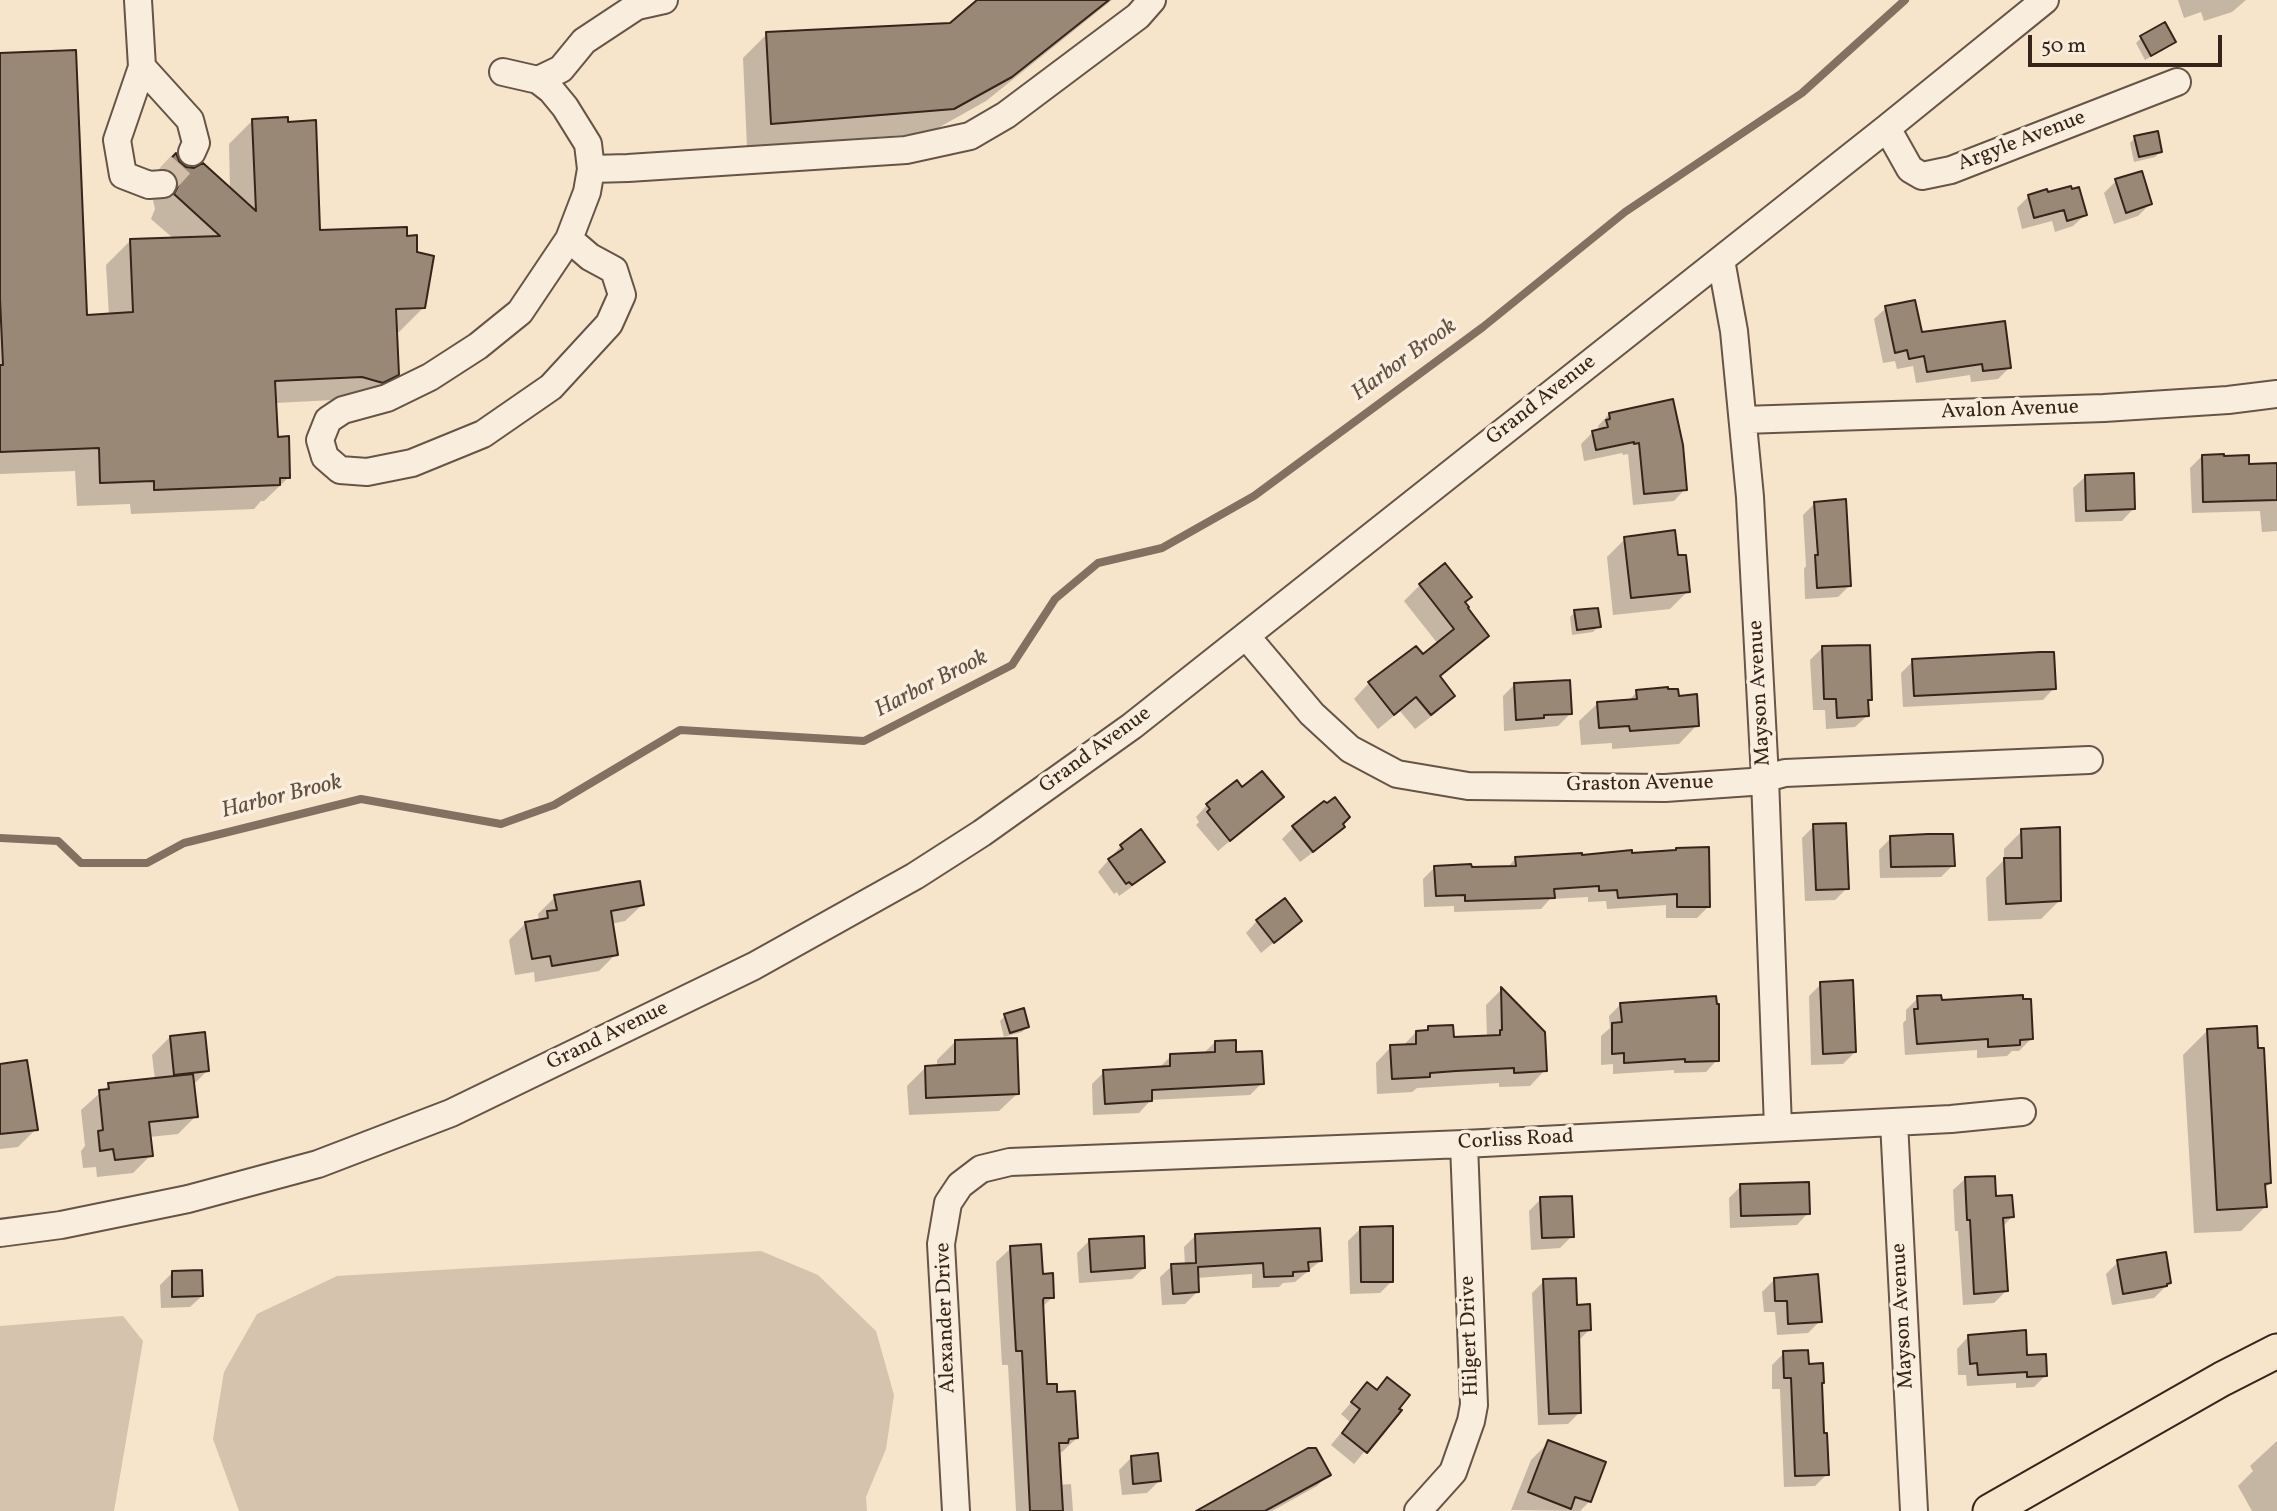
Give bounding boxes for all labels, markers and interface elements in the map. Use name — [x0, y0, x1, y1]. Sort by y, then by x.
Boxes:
scale bar — [2032, 21, 2226, 65]
text: 50 m — [2041, 32, 2086, 61]
street label: Argyle Avenue — [1955, 106, 2089, 178]
water label: Harbor Brook — [1347, 314, 1463, 408]
street label: Grand Avenue — [1482, 350, 1602, 452]
street label: Avalon Avenue — [1941, 396, 2079, 426]
street label: Mayson Avenue — [1745, 619, 1777, 767]
water label: Harbor Brook — [871, 645, 993, 725]
street label: Grand Avenue — [1035, 702, 1157, 800]
water label: Harbor Brook — [219, 770, 345, 826]
street label: Graston Avenue — [1566, 771, 1714, 799]
street label: Grand Avenue — [543, 997, 673, 1077]
street label: Corliss Road — [1457, 1125, 1575, 1157]
street label: Alexander Drive — [932, 1242, 962, 1394]
street label: Mayson Avenue — [1888, 1242, 1920, 1390]
street label: Hilgert Drive — [1456, 1275, 1486, 1397]

